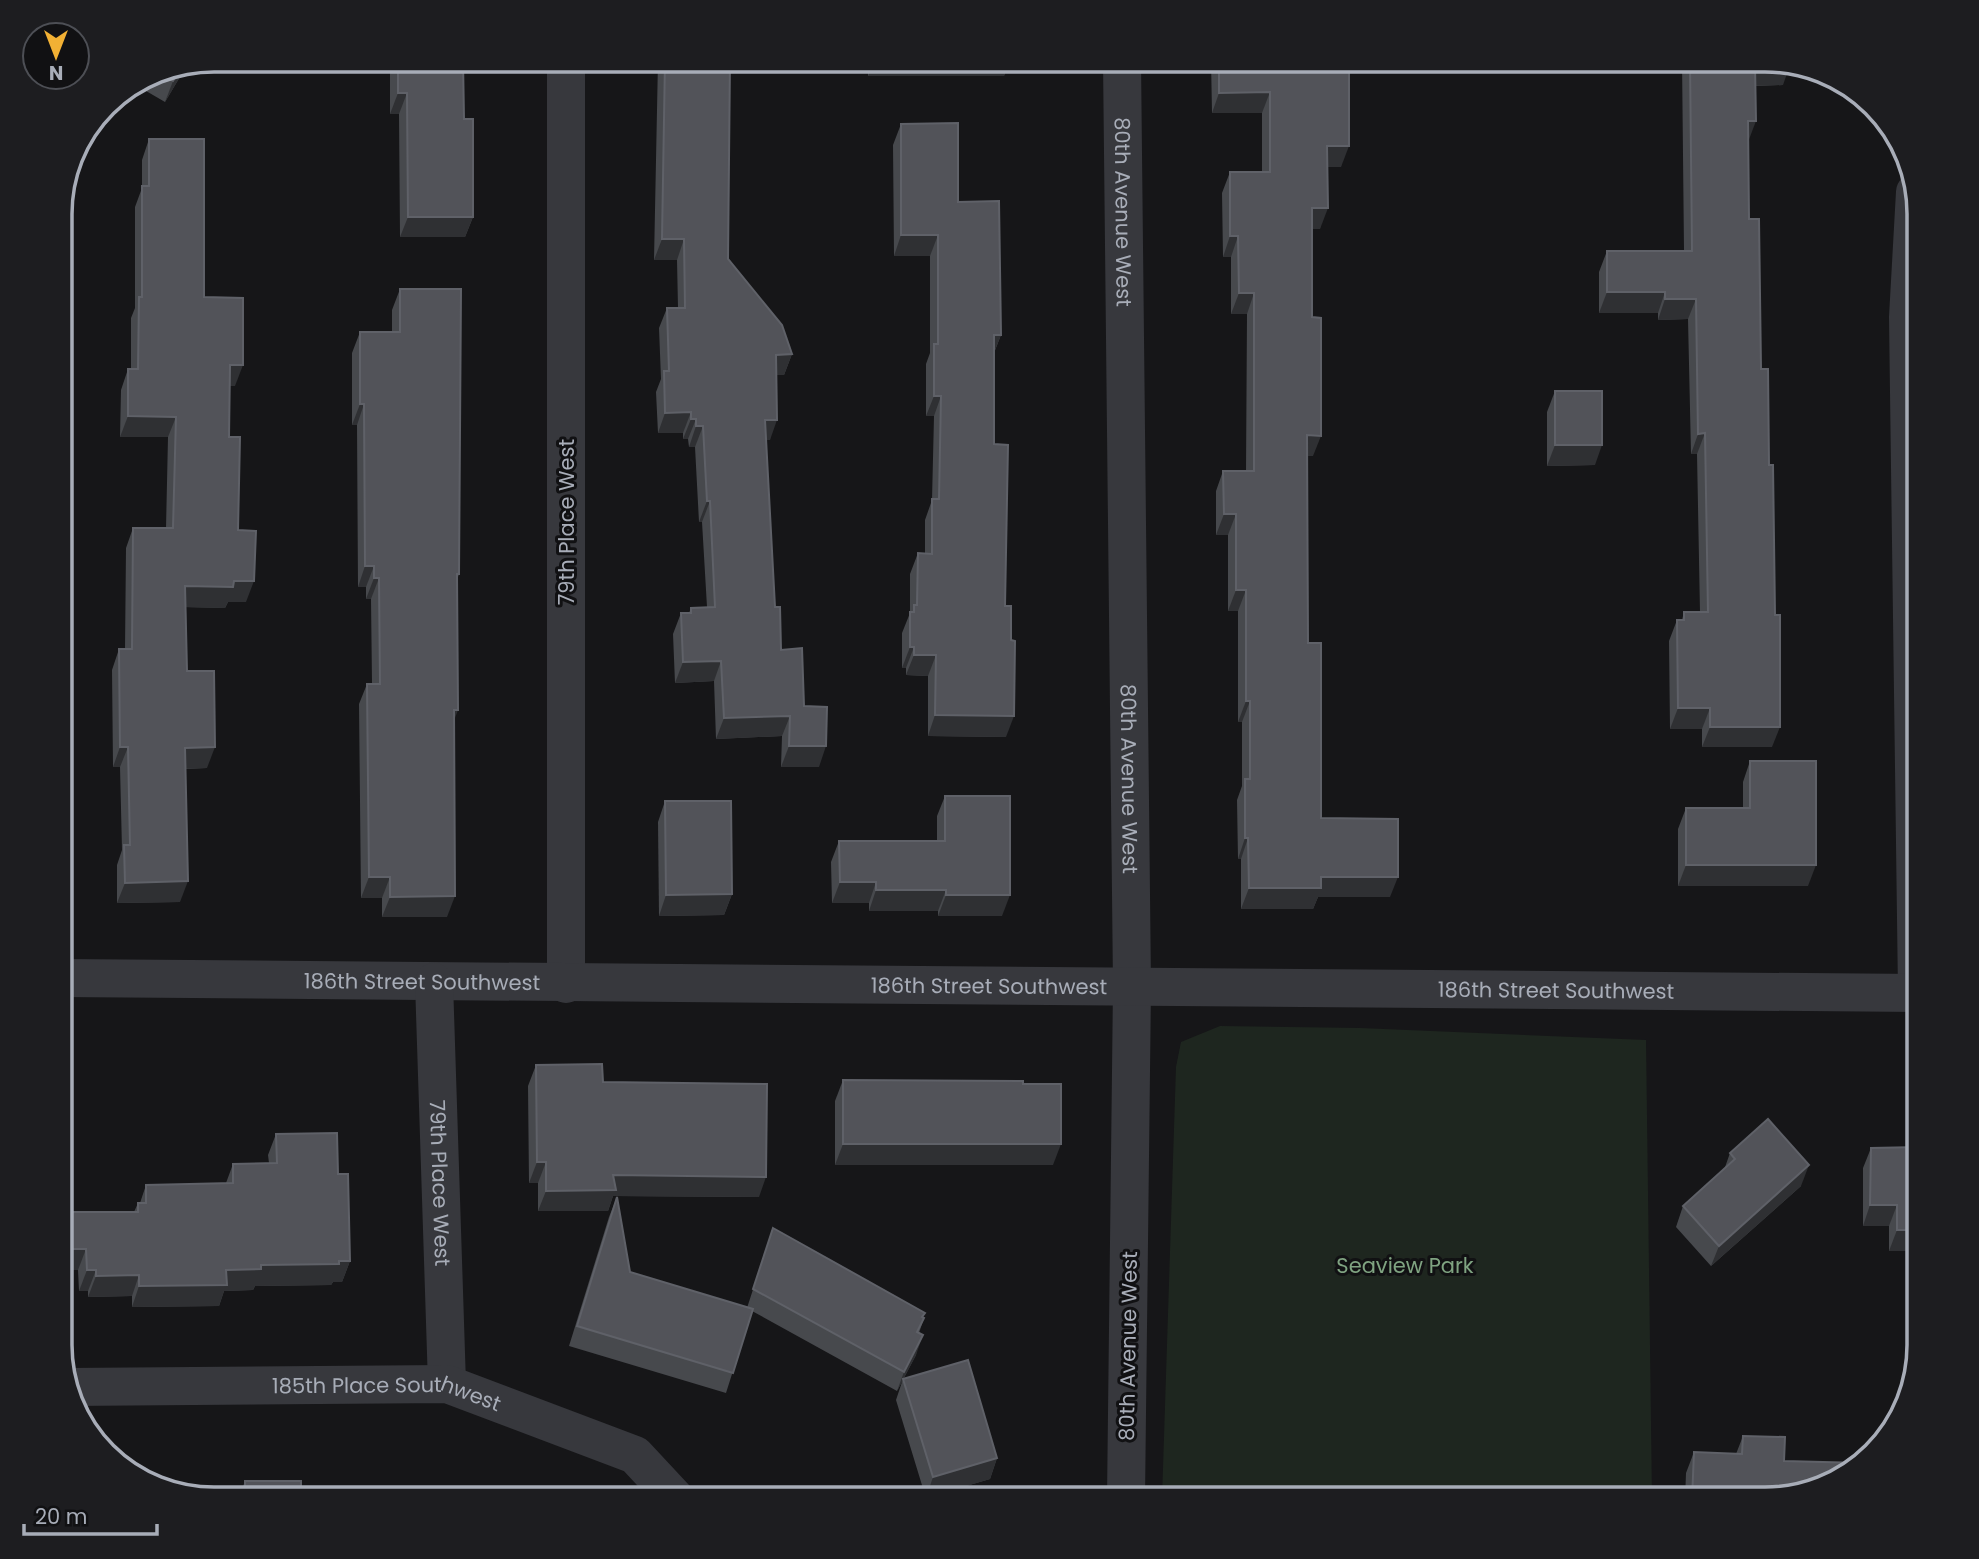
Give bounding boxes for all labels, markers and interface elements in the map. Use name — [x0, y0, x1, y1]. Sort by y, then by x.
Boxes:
north arrow — [21, 21, 91, 91]
text: N — [49, 59, 63, 86]
street label: 80th Avenue West — [1108, 117, 1139, 307]
street label: 79th Place West — [552, 439, 581, 605]
street label: 80th Avenue West — [1114, 684, 1145, 874]
street label: 186th Street Southwest — [304, 966, 540, 997]
street label: 186th Street Southwest — [871, 970, 1107, 1001]
street label: 186th Street Southwest — [1438, 974, 1674, 1005]
street label: 79th Place West — [423, 1099, 458, 1267]
street label: 80th Avenue West — [1112, 1251, 1144, 1441]
park label: Seaview Park — [1336, 1251, 1474, 1280]
street label: 185th Place Southwest — [272, 1369, 505, 1418]
scale bar — [24, 1492, 158, 1536]
text: 20 m — [35, 1502, 88, 1531]

